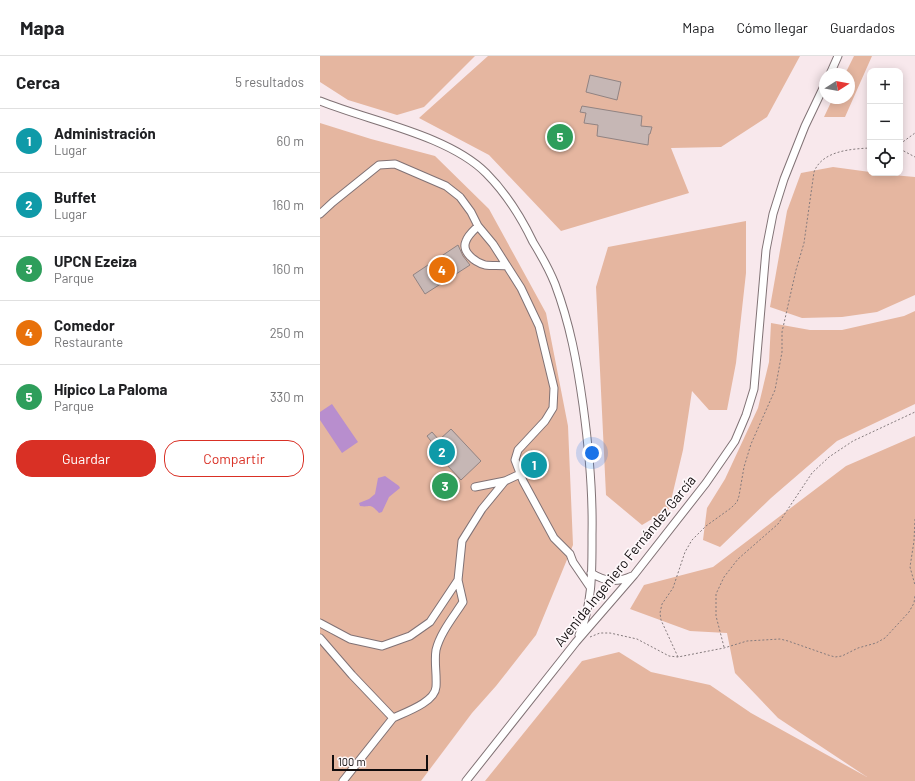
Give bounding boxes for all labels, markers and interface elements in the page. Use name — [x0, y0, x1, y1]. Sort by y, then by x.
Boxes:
text: Mapa — [20, 16, 64, 39]
text: Mapa — [682, 19, 714, 36]
text: Cómo llegar — [736, 19, 808, 36]
text: Guardados — [830, 19, 895, 36]
north arrow — [819, 68, 855, 104]
map controls — [867, 68, 903, 176]
button: + — [867, 68, 903, 104]
text: Cerca — [16, 72, 60, 92]
text: 5 resultados — [235, 74, 304, 90]
button: − — [867, 104, 903, 140]
pin: 5 — [547, 122, 573, 152]
text: Administración — [54, 124, 156, 142]
text: 1 — [27, 133, 31, 149]
text: 60 m — [277, 133, 304, 149]
button: locate — [867, 140, 903, 176]
text: Lugar — [54, 142, 87, 158]
text: Buffet — [54, 188, 96, 206]
text: 2 — [25, 197, 33, 213]
text: 160 m — [272, 197, 304, 213]
text: Lugar — [54, 206, 87, 222]
text: UPCN Ezeiza — [54, 252, 137, 270]
pin: 4 — [429, 255, 455, 285]
text: 3 — [25, 261, 33, 277]
text: 160 m — [272, 261, 304, 277]
text: Parque — [54, 270, 94, 286]
text: Comedor — [54, 316, 115, 334]
text: 4 — [25, 325, 33, 341]
text: 250 m — [270, 325, 304, 341]
text: Restaurante — [54, 334, 123, 350]
text: Hípico La Paloma — [54, 380, 167, 398]
text: 5 — [25, 389, 33, 405]
text: 330 m — [270, 389, 304, 405]
text: Parque — [54, 398, 94, 414]
pin: 2 — [429, 437, 455, 467]
button: Guardar — [16, 440, 156, 477]
button: Compartir — [164, 440, 304, 477]
your location — [582, 443, 602, 463]
pin: 1 — [521, 450, 547, 480]
pin: 3 — [432, 471, 458, 501]
street label: Avenida Ingeniero Fernández García — [550, 472, 699, 650]
scale bar — [332, 753, 428, 772]
text: 100 m — [338, 755, 366, 768]

